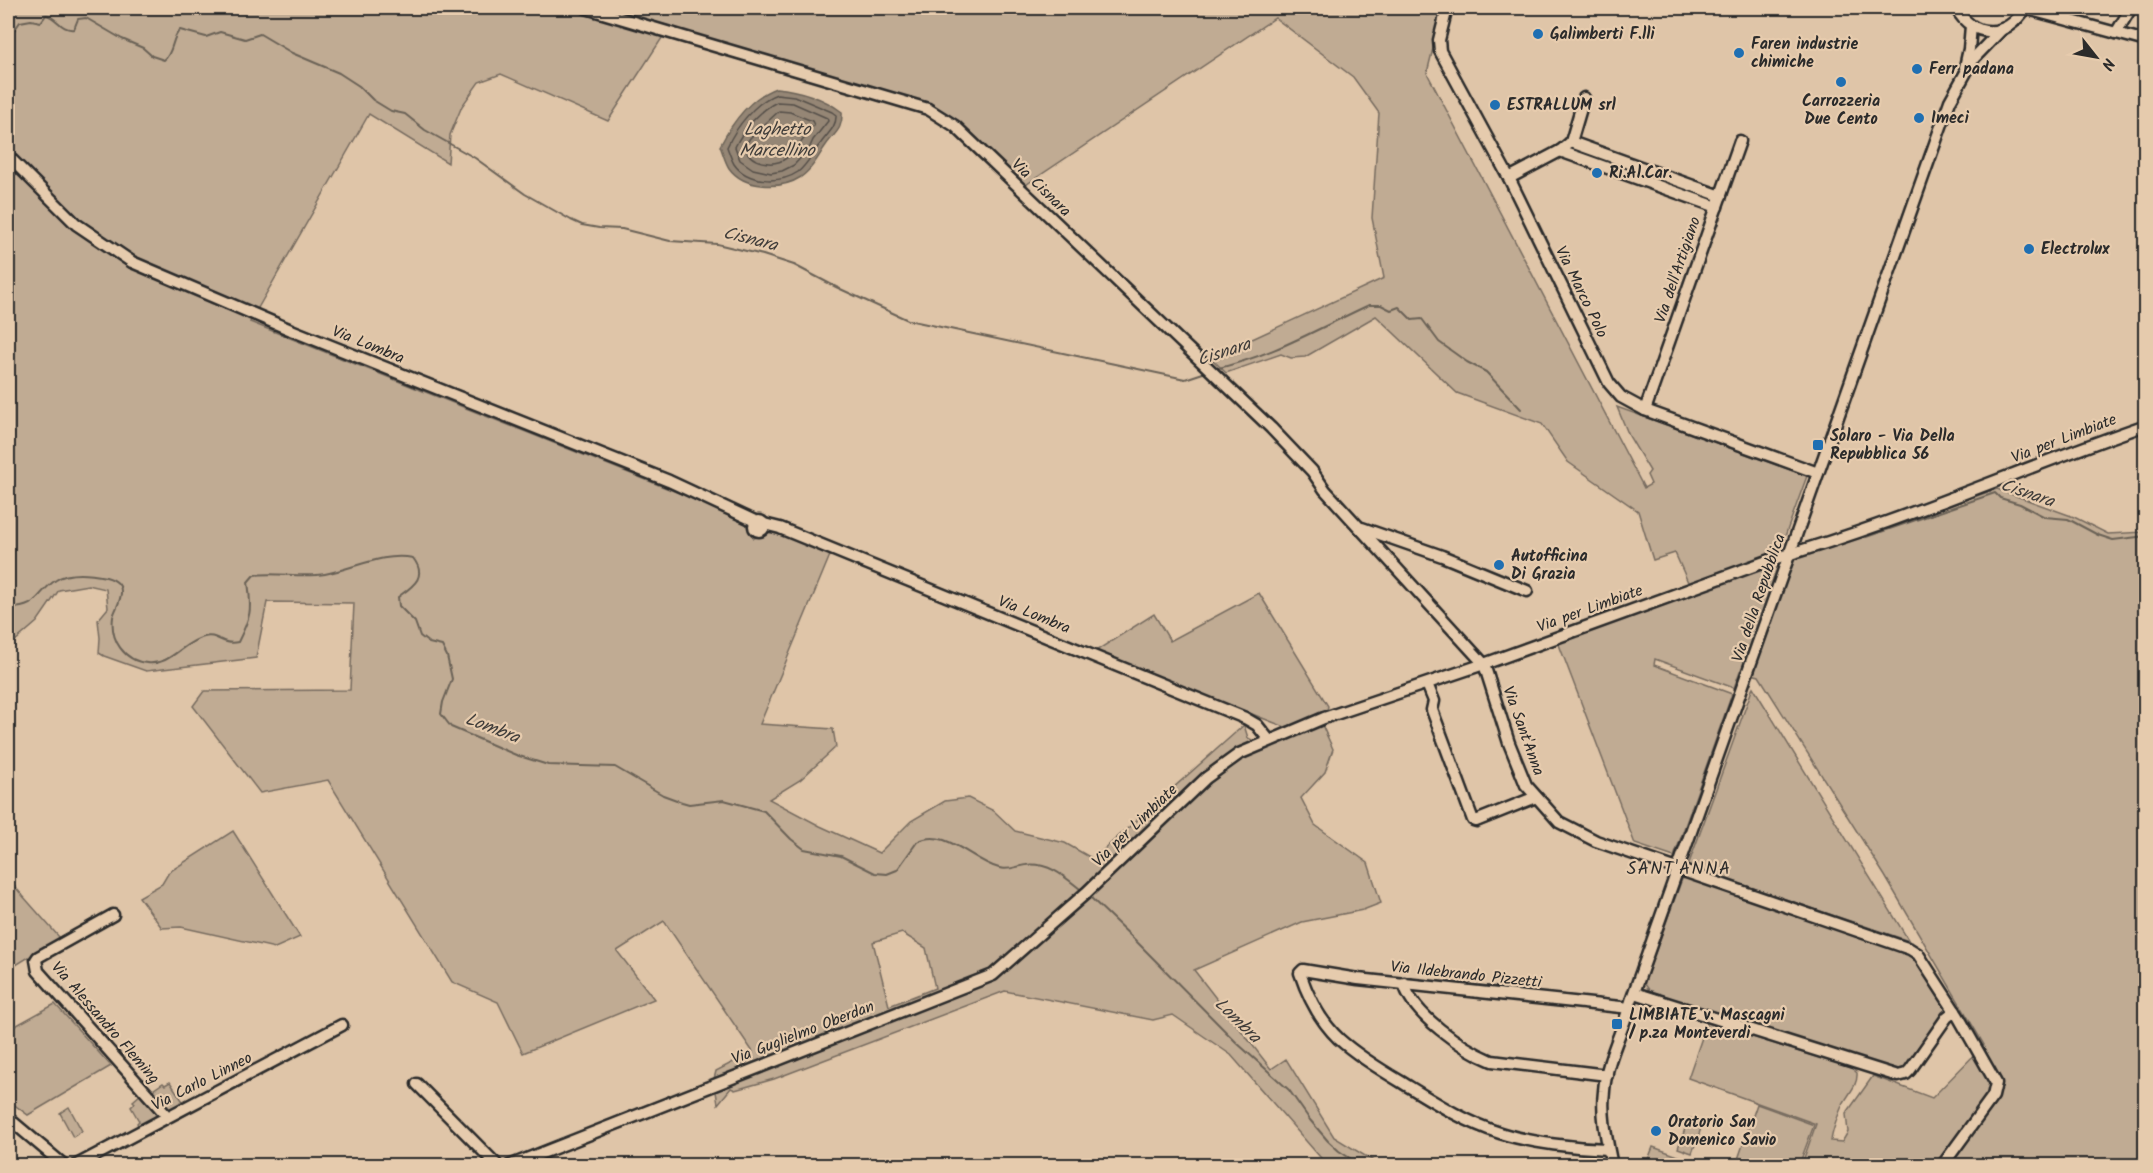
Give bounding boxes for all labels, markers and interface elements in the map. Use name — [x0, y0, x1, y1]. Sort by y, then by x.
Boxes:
place label: Galimberti F.lli — [1550, 22, 1655, 47]
marker: Galimberti F.lli — [1531, 27, 1545, 41]
north arrow — [2066, 27, 2126, 87]
place label: Faren industrie chimiche — [1751, 32, 1859, 75]
marker: Faren industrie chimiche — [1732, 46, 1746, 60]
text: N — [2094, 53, 2121, 75]
place label: Ferr padana — [1929, 57, 2014, 82]
marker: Ferr padana — [1910, 62, 1924, 76]
marker: Carrozzeria Due Cento — [1834, 75, 1848, 89]
place label: Carrozzeria Due Cento — [1802, 89, 1880, 132]
place label: ESTRALLUM srl — [1507, 93, 1617, 118]
marker: ESTRALLUM srl — [1488, 98, 1502, 112]
place label: Imeci — [1931, 106, 1970, 131]
marker: Imeci — [1912, 111, 1926, 125]
water label: Laghetto Marcellino — [739, 116, 817, 166]
street label: Via Cisnara — [1005, 153, 1077, 223]
place label: Ri.Al.Car. — [1609, 161, 1673, 186]
marker: Ri.Al.Car. — [1590, 166, 1604, 180]
street label: Via dell'Artigiano — [1648, 213, 1708, 327]
water label: Cisnara — [720, 219, 782, 261]
place label: Electrolux — [2041, 237, 2110, 262]
street label: Via Marco Polo — [1548, 242, 1614, 342]
marker: Electrolux — [2022, 242, 2036, 256]
street label: Via Lombra — [328, 319, 408, 371]
water label: Cisnara — [1193, 330, 1256, 375]
street label: Via per Limbiate — [2008, 407, 2120, 471]
place label: Solaro - Via Della Repubblica 56 — [1830, 424, 1955, 467]
marker: Solaro - Via Della Repubblica 56 — [1811, 438, 1825, 452]
water label: Cisnara — [1996, 471, 2059, 517]
street label: Via della Repubblica — [1725, 530, 1793, 666]
place label: Autofficina Di Grazia — [1511, 544, 1588, 587]
marker: Autofficina Di Grazia — [1492, 558, 1506, 572]
street label: Via per Limbiate — [1533, 578, 1647, 640]
street label: Via Lombra — [994, 589, 1074, 641]
street label: Via Sant'Anna — [1495, 683, 1551, 779]
water label: Lombra — [461, 705, 525, 753]
street label: Via per Limbiate — [1086, 778, 1184, 874]
district label: SANT'ANNA — [1627, 855, 1731, 884]
street label: Via Ildebrando Pizzetti — [1389, 955, 1544, 995]
street label: Via Alessandro Fleming — [44, 956, 166, 1090]
water label: Lombra — [1207, 991, 1268, 1052]
street label: Via Guglielmo Oberdan — [728, 994, 878, 1072]
place label: LIMBIATE v. Mascagni / p.za Monteverdi — [1628, 1003, 1785, 1046]
marker: LIMBIATE v. Mascagni / p.za Monteverdi — [1610, 1017, 1624, 1031]
street label: Via Carlo Linneo — [147, 1046, 257, 1118]
place label: Oratorio San Domenico Savio — [1668, 1110, 1776, 1153]
marker: Oratorio San Domenico Savio — [1649, 1124, 1663, 1138]

